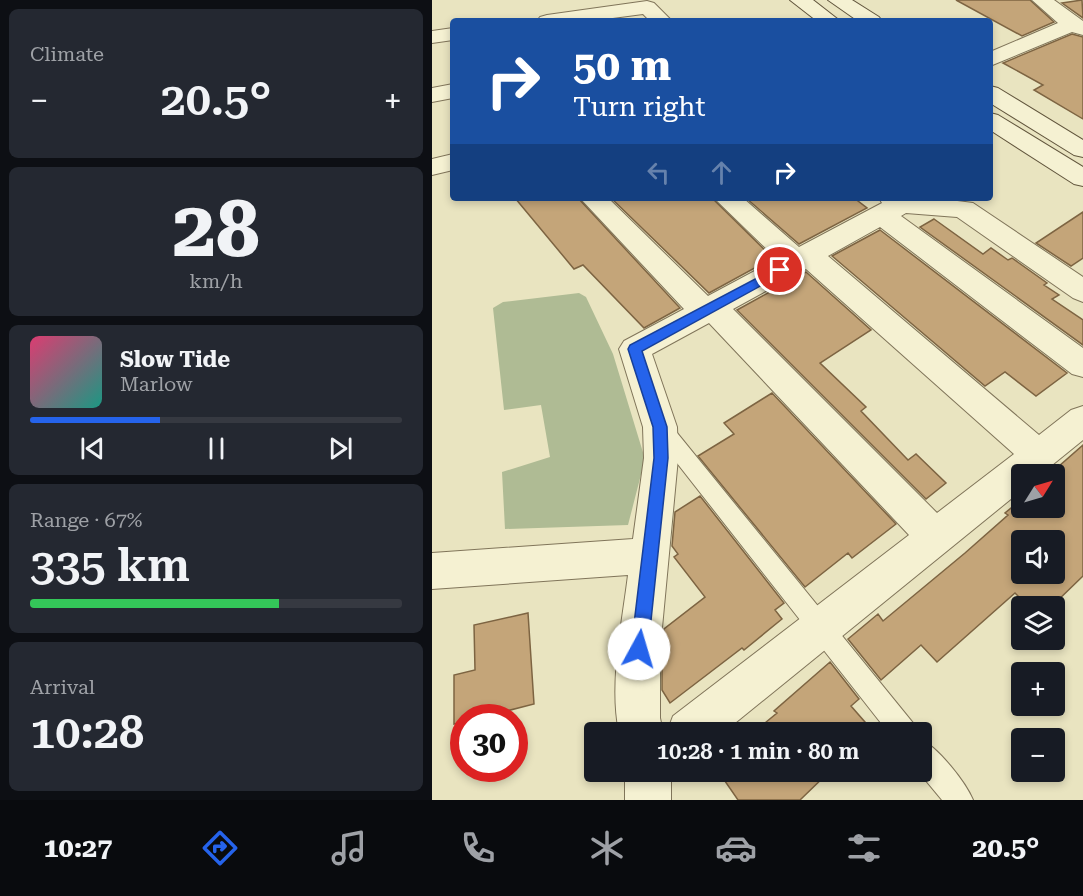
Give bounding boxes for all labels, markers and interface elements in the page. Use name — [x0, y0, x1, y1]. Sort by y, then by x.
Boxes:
text: 50 m — [573, 41, 671, 90]
text: Climate — [30, 42, 104, 66]
icon: right — [474, 42, 552, 120]
text: 20.5° — [160, 73, 272, 126]
text: − — [30, 81, 48, 120]
text: + — [384, 81, 402, 120]
text: Turn right — [573, 91, 706, 123]
icon: left — [642, 156, 675, 189]
icon: ahead — [705, 156, 738, 189]
icon: right — [768, 156, 801, 189]
text: 28 — [172, 184, 260, 275]
pin — [754, 244, 805, 295]
icon: arrive — [763, 253, 796, 286]
text: km/h — [189, 269, 243, 293]
text: Slow Tide — [120, 347, 230, 372]
text: Marlow — [120, 372, 193, 396]
icon: previous — [76, 432, 109, 465]
icon: pause — [200, 432, 233, 465]
icon: next — [324, 432, 357, 465]
north arrow — [1011, 464, 1065, 518]
map controls — [1011, 464, 1065, 782]
text: Range · 67% — [30, 508, 142, 532]
button: sound — [1011, 530, 1065, 584]
text: 335 km — [30, 539, 190, 592]
button: layers — [1011, 596, 1065, 650]
position arrow — [607, 617, 671, 681]
button: + — [1011, 662, 1065, 716]
text: Arrival — [30, 675, 95, 699]
speed limit sign: 30 — [450, 704, 528, 782]
text: 10:28 — [30, 706, 144, 759]
button: − — [1011, 728, 1065, 782]
text: 10:28 · 1 min · 80 m — [657, 739, 859, 764]
icon: directions — [199, 827, 241, 869]
icon: music — [328, 827, 370, 869]
icon: phone — [457, 827, 499, 869]
icon: climate — [586, 827, 628, 869]
icon: car — [715, 827, 757, 869]
icon: filters — [843, 827, 885, 869]
text: 10:27 — [43, 832, 112, 864]
text: 20.5° — [972, 832, 1040, 864]

